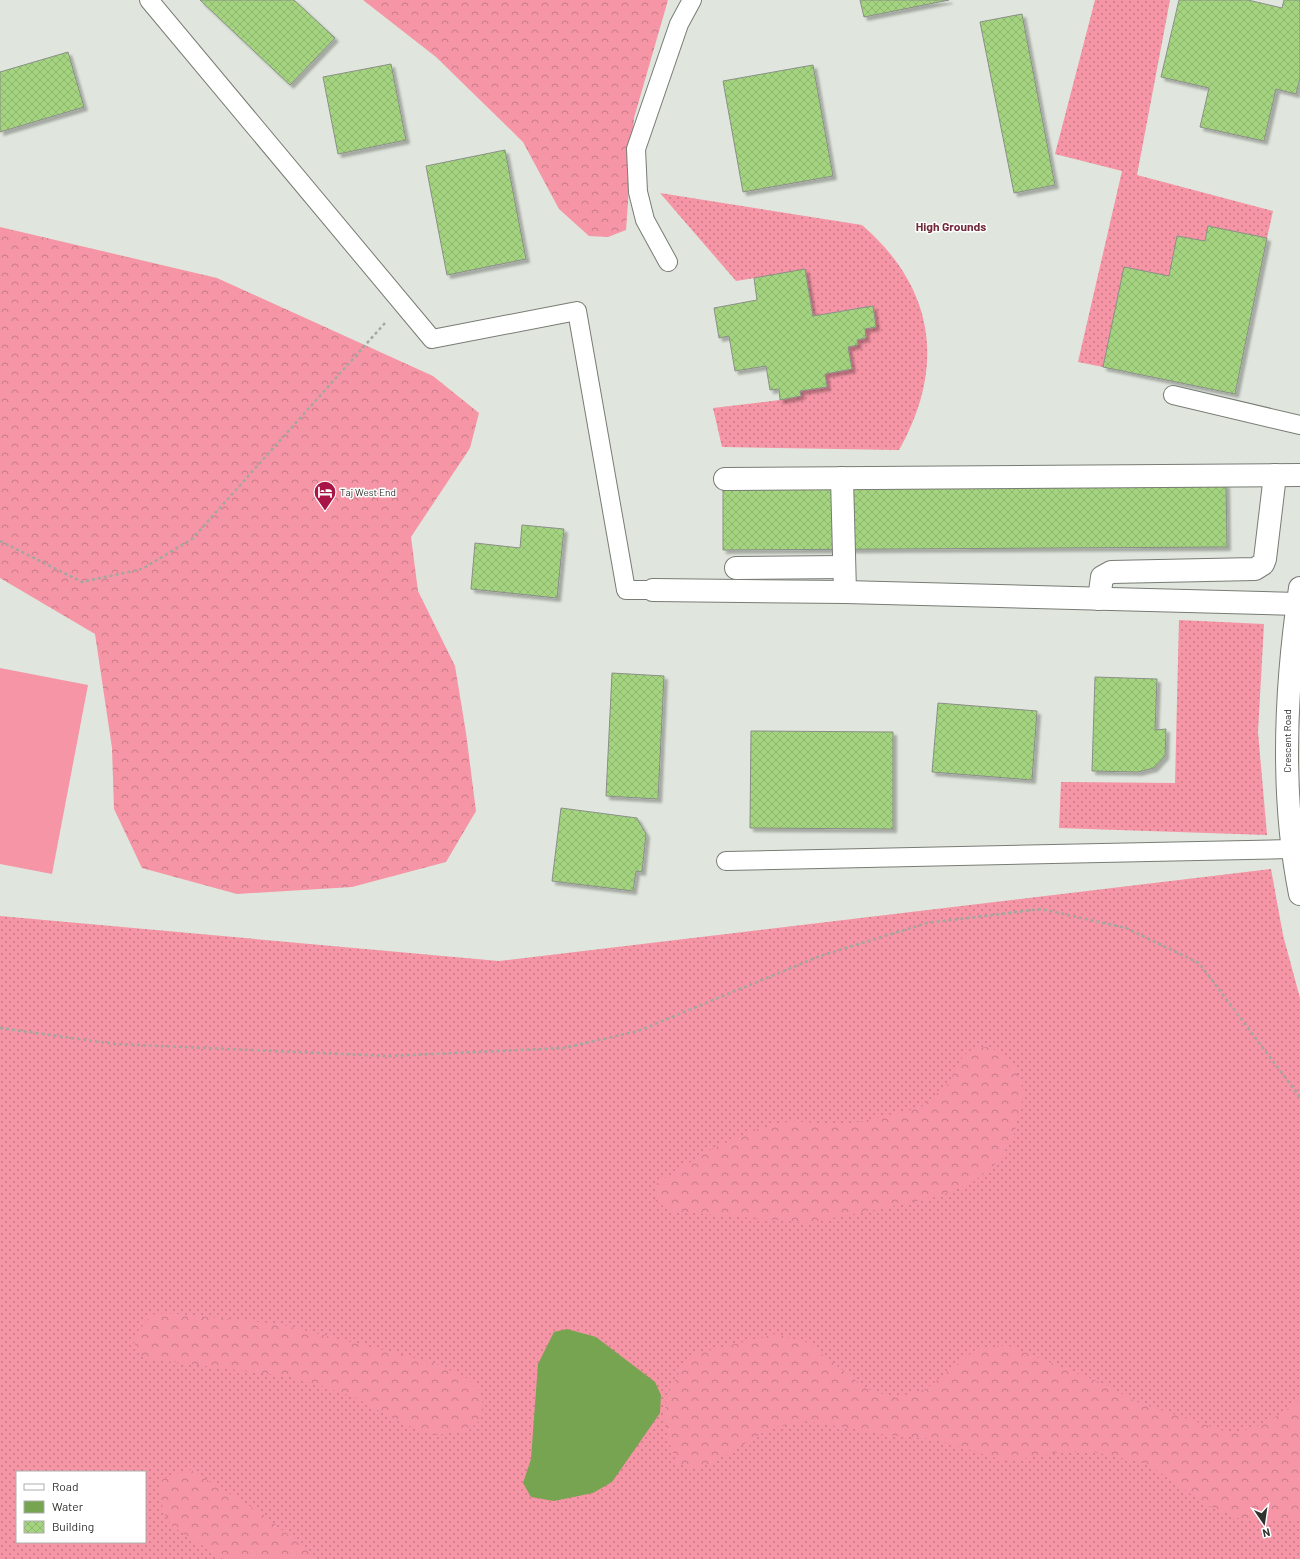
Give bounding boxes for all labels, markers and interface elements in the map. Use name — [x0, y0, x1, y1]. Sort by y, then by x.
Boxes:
district label: High Grounds — [916, 219, 986, 233]
hotel icon: Taj West End — [312, 479, 338, 512]
place label: Taj West End — [340, 486, 396, 498]
street label: Crescent Road — [1281, 709, 1293, 773]
legend — [16, 1471, 146, 1543]
text: Road — [52, 1479, 79, 1493]
text: Water — [52, 1499, 84, 1513]
north arrow — [1244, 1503, 1284, 1543]
text: Building — [52, 1519, 94, 1533]
text: N — [1261, 1526, 1271, 1540]

